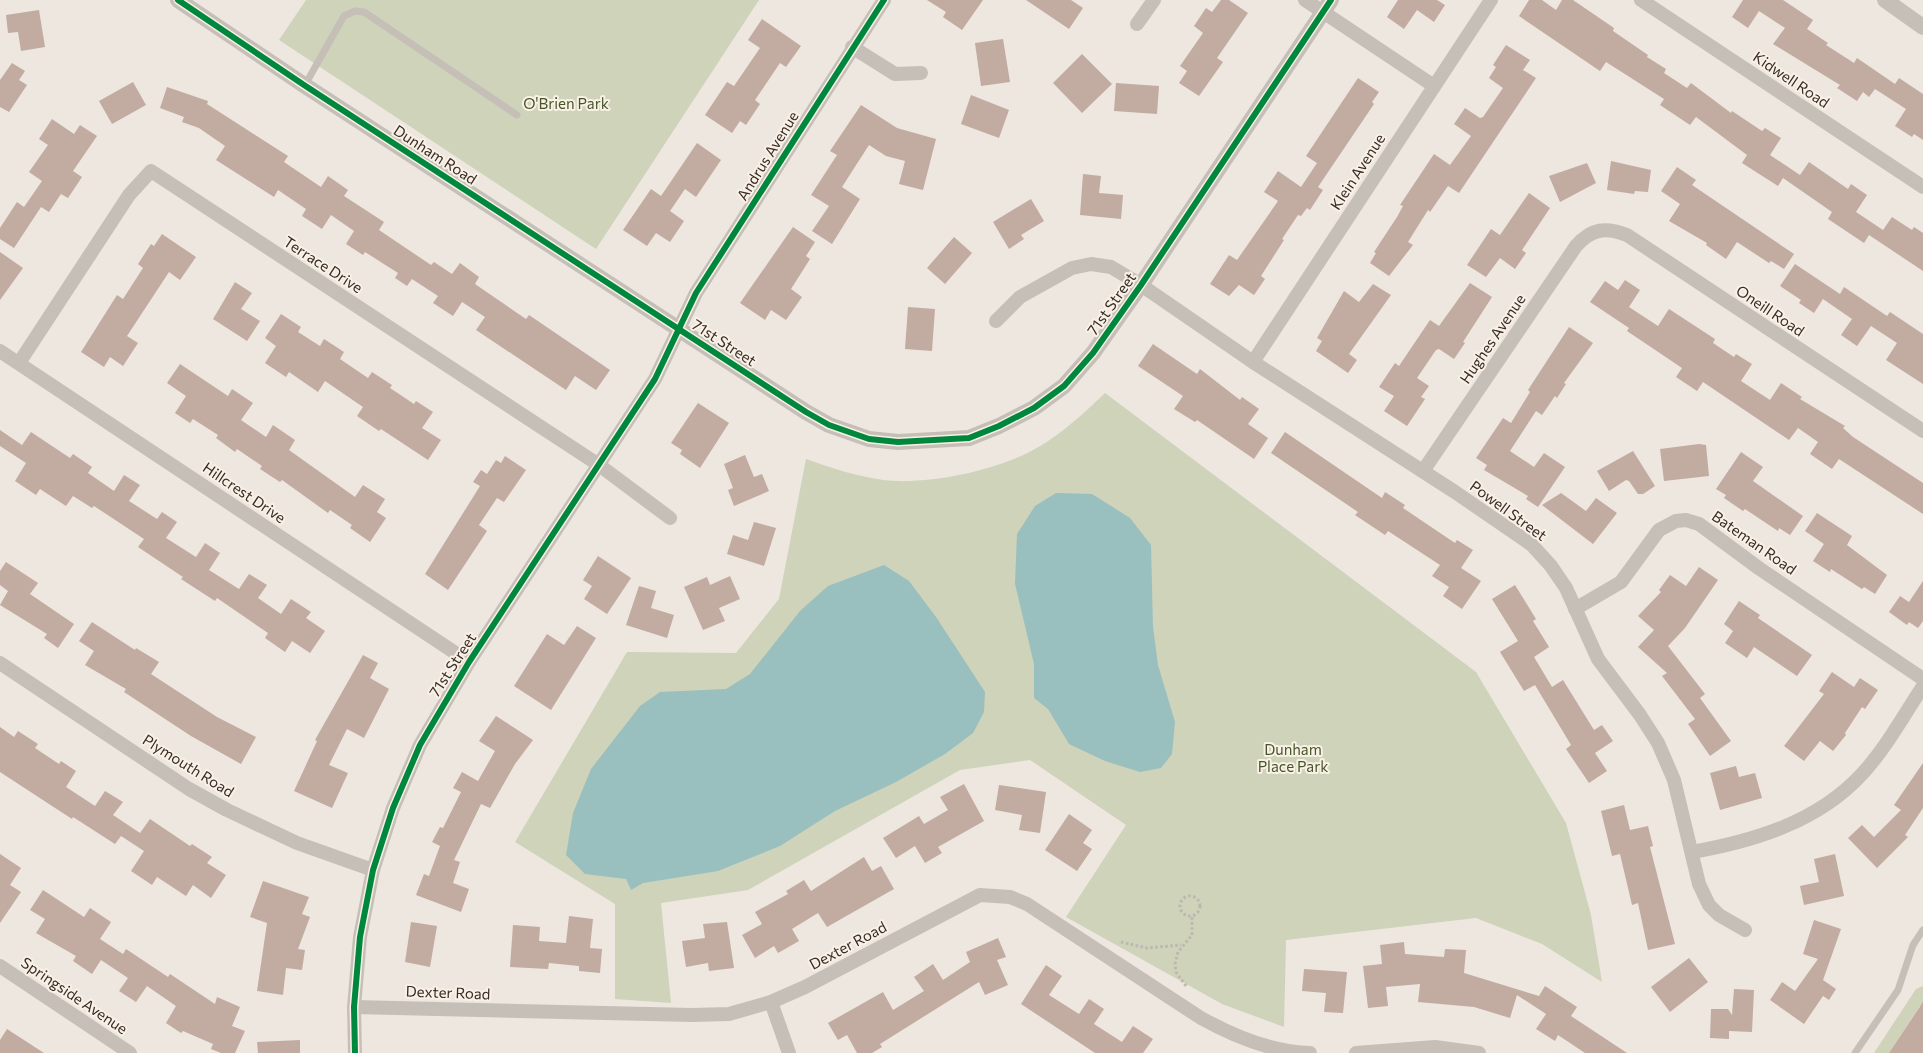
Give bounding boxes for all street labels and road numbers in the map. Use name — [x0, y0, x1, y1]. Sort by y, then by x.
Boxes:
street label: Kidwell Road — [1750, 47, 1833, 111]
street label: Andrus Avenue — [733, 108, 802, 203]
street label: Dunham Road — [391, 121, 480, 188]
street label: Klein Avenue — [1326, 130, 1388, 213]
street label: Terrace Drive — [281, 232, 366, 296]
street label: 71st Street — [1083, 269, 1139, 338]
street label: Oneill Road — [1733, 281, 1808, 339]
street label: Hughes Avenue — [1456, 290, 1529, 387]
street label: 71st Street — [689, 315, 760, 369]
street label: Hillcrest Drive — [200, 458, 289, 526]
street label: Powell Street — [1467, 476, 1550, 544]
street label: Bateman Road — [1709, 506, 1800, 578]
street label: 71st Street — [425, 629, 479, 700]
street label: Plymouth Road — [140, 730, 237, 800]
street label: Dexter Road — [806, 917, 889, 973]
street label: Springside Avenue — [18, 953, 131, 1037]
street label: Dexter Road — [405, 982, 491, 1002]

